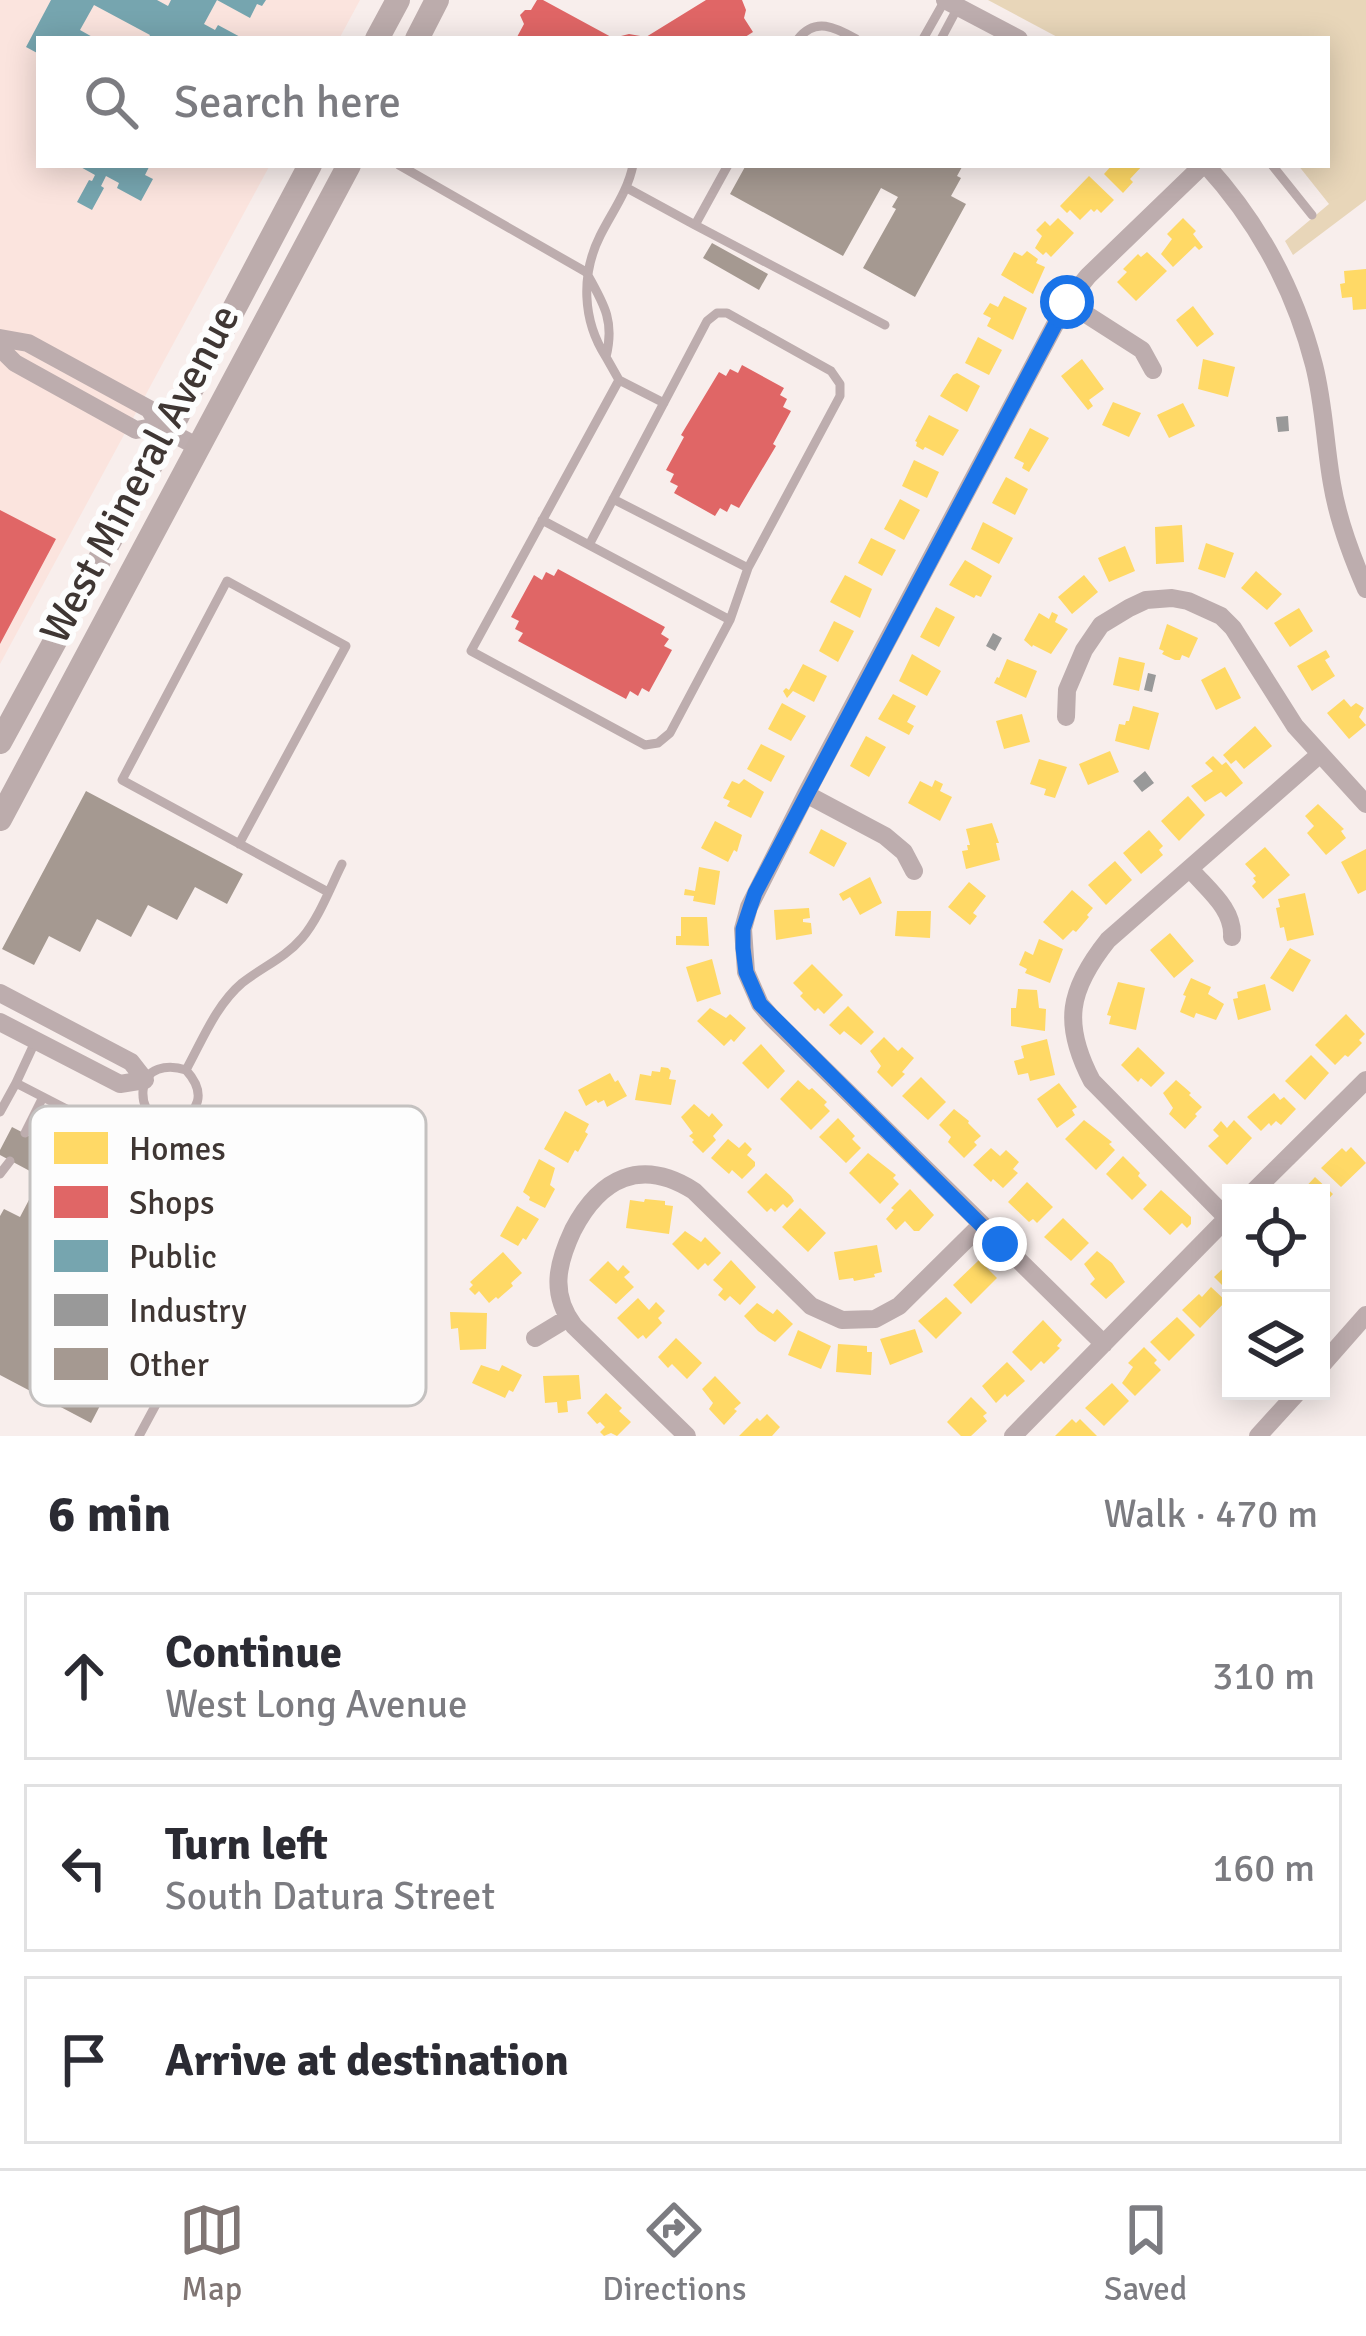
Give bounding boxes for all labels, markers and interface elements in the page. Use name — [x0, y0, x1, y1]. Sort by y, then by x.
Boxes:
search box — [36, 36, 1330, 168]
icon: search — [78, 69, 144, 135]
text: Search here — [174, 75, 401, 130]
route start — [1040, 275, 1094, 329]
street label: West Mineral Avenue — [29, 296, 251, 652]
legend — [30, 1106, 426, 1406]
text: Homes — [129, 1129, 226, 1170]
text: Shops — [129, 1183, 214, 1224]
map controls — [1222, 1184, 1330, 1400]
button: locate — [1222, 1184, 1330, 1292]
route end — [973, 1217, 1027, 1271]
text: Public — [129, 1237, 217, 1278]
text: Industry — [129, 1291, 247, 1332]
button: layers — [1222, 1292, 1330, 1400]
text: Other — [129, 1345, 209, 1386]
text: 6 min — [48, 1483, 171, 1546]
text: Walk · 470 m — [1104, 1490, 1318, 1538]
text: Continue — [165, 1625, 342, 1680]
icon: ahead — [51, 1643, 117, 1709]
text: 310 m — [1212, 1652, 1315, 1700]
text: West Long Avenue — [165, 1680, 468, 1728]
text: Turn left — [165, 1817, 328, 1872]
icon: left — [51, 1835, 117, 1901]
text: 160 m — [1212, 1844, 1315, 1892]
text: South Datura Street — [165, 1872, 495, 1920]
icon: arrive — [51, 2027, 117, 2093]
text: Arrive at destination — [165, 2033, 569, 2088]
tab: Map — [179, 2197, 245, 2310]
tab: Directions — [602, 2197, 747, 2310]
tab: Saved — [1104, 2197, 1187, 2310]

